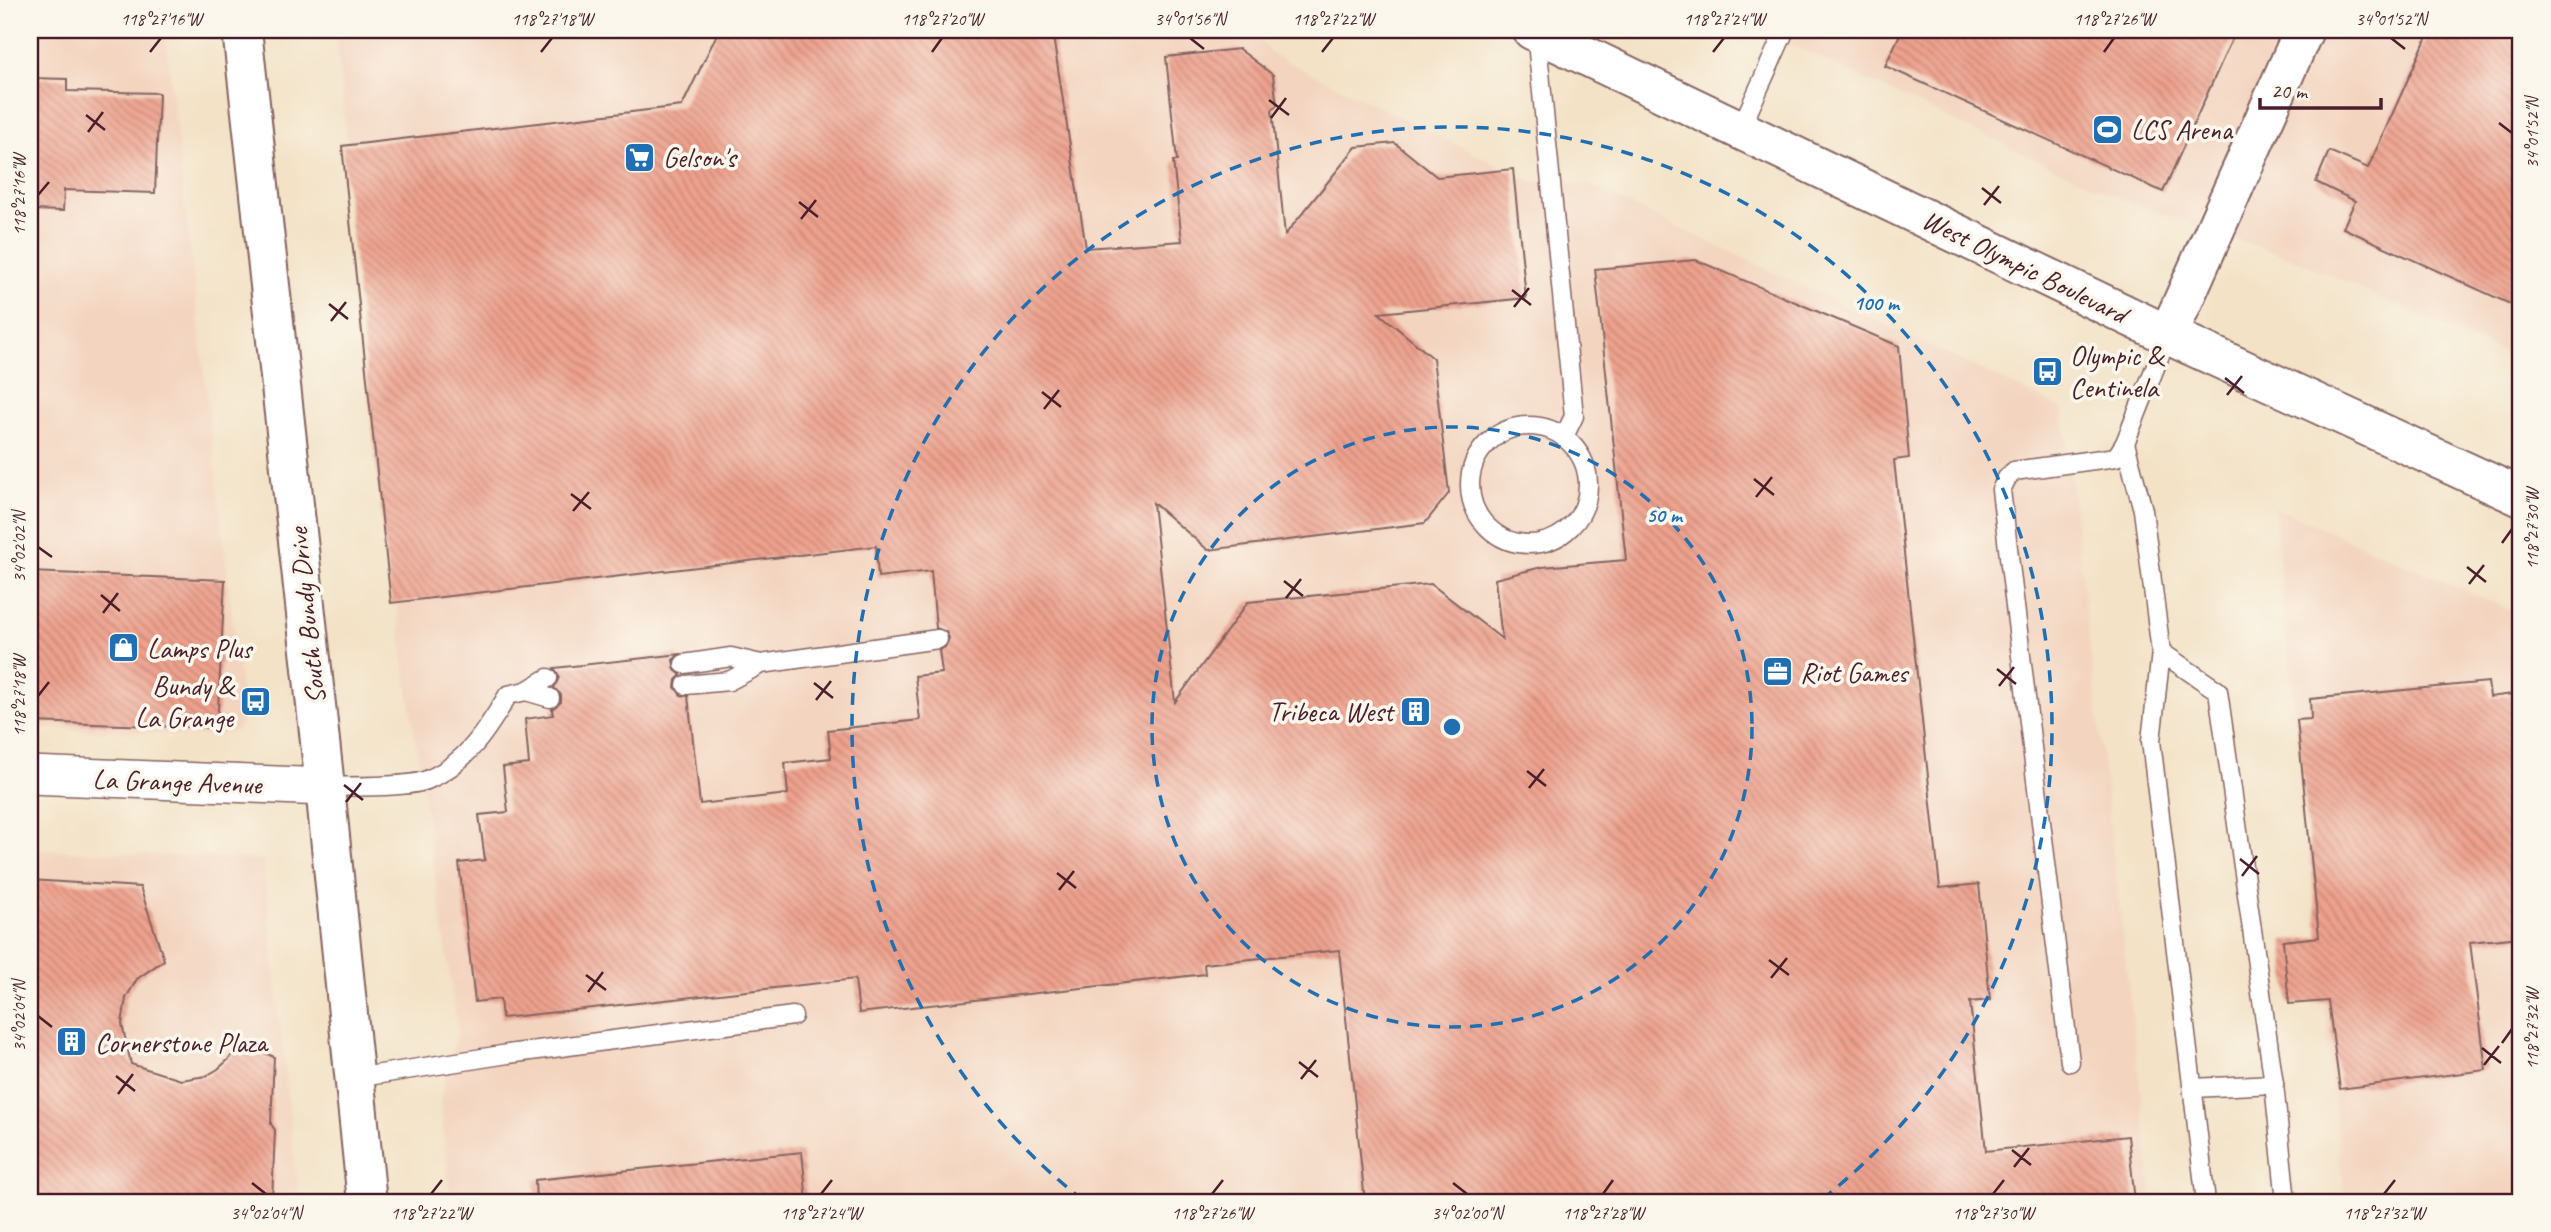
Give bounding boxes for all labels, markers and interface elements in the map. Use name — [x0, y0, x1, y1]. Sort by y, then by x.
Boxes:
text: 118°27'16"W — [120, 8, 205, 30]
text: 118°27'18"W — [511, 8, 596, 30]
text: 118°27'20"W — [901, 8, 986, 30]
text: 34°01'56"N — [1155, 8, 1229, 30]
text: 118°27'22"W — [1292, 8, 1377, 30]
text: 118°27'24"W — [1683, 8, 1768, 30]
text: 118°27'26"W — [2073, 8, 2158, 30]
text: 34°01'52"N — [2356, 8, 2430, 30]
scale bar — [2260, 66, 2381, 110]
text: 20 m — [2271, 78, 2309, 104]
text: 34°01'52"N — [2521, 94, 2543, 168]
sports icon: LCS Arena — [2091, 112, 2125, 146]
place label: LCS Arena — [2131, 112, 2234, 147]
supermarket icon: Gelson's — [623, 140, 657, 174]
place label: Gelson's — [663, 140, 738, 175]
text: 118°27'16"W — [8, 151, 30, 236]
street label: West Olympic Boulevard — [1917, 202, 2136, 333]
text: 100 m — [1853, 290, 1901, 316]
place label: Olympic & Centinela — [2070, 338, 2166, 405]
bus stop icon: Olympic & Centinela — [2030, 354, 2064, 388]
text: 118°27'30"W — [2521, 485, 2543, 570]
text: 50 m — [1646, 502, 1684, 528]
text: 34°02'02"N — [8, 508, 30, 582]
street label: South Bundy Drive — [280, 524, 333, 706]
shop icon: Lamps Plus — [107, 631, 141, 665]
place label: Lamps Plus — [147, 631, 254, 666]
text: 118°27'18"W — [8, 652, 30, 737]
office icon: Riot Games — [1760, 655, 1794, 689]
place label: Riot Games — [1800, 655, 1910, 690]
place label: Bundy & La Grange — [135, 668, 236, 735]
bus stop icon: Bundy & La Grange — [239, 684, 273, 718]
place label: Tribeca West — [1269, 694, 1396, 729]
building icon: Tribeca West — [1399, 694, 1433, 728]
centre of rings — [1440, 715, 1464, 739]
street label: La Grange Avenue — [92, 761, 264, 802]
text: 34°02'04"N — [8, 977, 30, 1051]
text: 118°27'32"W — [2521, 985, 2543, 1070]
building icon: Cornerstone Plaza — [55, 1025, 89, 1059]
place label: Cornerstone Plaza — [95, 1025, 269, 1060]
text: 34°02'04"N — [231, 1202, 305, 1224]
text: 118°27'22"W — [390, 1202, 475, 1224]
text: 118°27'24"W — [780, 1202, 865, 1224]
text: 118°27'26"W — [1171, 1202, 1256, 1224]
text: 34°02'00"N — [1432, 1202, 1506, 1224]
text: 118°27'28"W — [1562, 1202, 1647, 1224]
text: 118°27'30"W — [1952, 1202, 2037, 1224]
text: 118°27'32"W — [2343, 1202, 2428, 1224]

